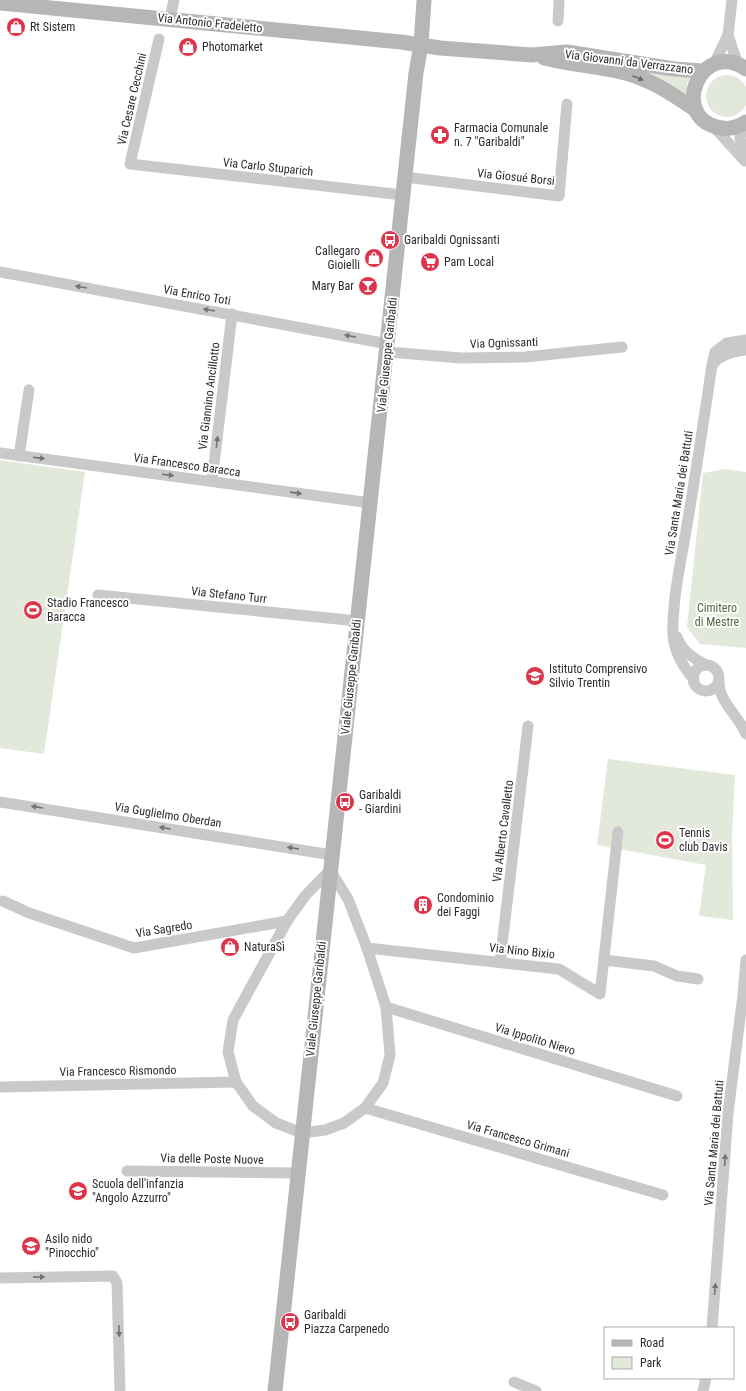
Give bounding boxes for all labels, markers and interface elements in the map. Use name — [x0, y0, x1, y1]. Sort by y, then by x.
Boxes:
street label: Via Antonio Fradeletto — [157, 11, 263, 35]
shop icon: Rt Sistem — [5, 16, 27, 38]
place label: Rt Sistem — [30, 20, 75, 34]
shop icon: Photomarket — [177, 36, 199, 58]
place label: Photomarket — [202, 40, 263, 54]
street label: Via Giovanni da Verrazzano — [564, 47, 694, 77]
street label: Via Cesare Cecchini — [115, 52, 149, 146]
one-way arrow — [632, 74, 644, 81]
place label: Farmacia Comunale n. 7 "Garibaldi" — [454, 121, 549, 149]
pharmacy icon: Farmacia Comunale n. 7 "Garibaldi" — [429, 124, 451, 146]
street label: Via Carlo Stuparich — [222, 155, 314, 179]
street label: Via Giosué Borsi — [476, 166, 556, 188]
bus stop icon: Garibaldi Ognissanti — [379, 229, 401, 251]
place label: Garibaldi Ognissanti — [404, 233, 500, 247]
place label: Callegaro Gioielli — [315, 244, 360, 272]
shop icon: Callegaro Gioielli — [363, 247, 385, 269]
supermarket icon: Pam Local — [419, 251, 441, 273]
place label: Pam Local — [444, 255, 494, 269]
bar icon: Mary Bar — [357, 275, 379, 297]
place label: Mary Bar — [312, 279, 354, 293]
street label: Via Enrico Toti — [162, 282, 232, 308]
one-way arrow — [75, 283, 87, 289]
street label: Viale Giuseppe Garibaldi — [374, 297, 400, 413]
one-way arrow — [202, 307, 215, 313]
one-way arrow — [344, 333, 356, 339]
street label: Via Ognissanti — [470, 335, 538, 351]
street label: Via Giannino Ancillotto — [195, 341, 223, 451]
street label: Via Santa Maria dei Battuti — [662, 430, 696, 556]
one-way arrow — [213, 436, 220, 448]
street label: Via Francesco Baracca — [133, 451, 242, 479]
one-way arrow — [33, 455, 45, 461]
one-way arrow — [162, 472, 174, 478]
one-way arrow — [290, 490, 302, 496]
street label: Via Stefano Turr — [190, 584, 268, 606]
place label: Stadio Francesco Baracca — [47, 596, 129, 624]
sports icon: Stadio Francesco Baracca — [22, 599, 44, 621]
park label: Cimitero di Mestre — [695, 601, 740, 629]
street label: Viale Giuseppe Garibaldi — [338, 619, 364, 735]
place label: Istituto Comprensivo Silvio Trentin — [549, 662, 647, 690]
school or university icon: Istituto Comprensivo Silvio Trentin — [524, 665, 546, 687]
street label: Via Alberto Cavalletto — [490, 779, 516, 883]
place label: Garibaldi - Giardini — [359, 788, 401, 816]
bus stop icon: Garibaldi - Giardini — [334, 791, 356, 813]
street label: Via Guglielmo Oberdan — [113, 800, 223, 830]
one-way arrow — [31, 804, 43, 810]
one-way arrow — [159, 825, 171, 831]
place label: Tennis club Davis — [679, 826, 728, 854]
sports icon: Tennis club Davis — [654, 829, 676, 851]
one-way arrow — [287, 845, 299, 851]
place label: Condominio dei Faggi — [437, 891, 494, 919]
building icon: Condominio dei Faggi — [412, 894, 434, 916]
street label: Via Sagredo — [135, 918, 193, 940]
shop icon: NaturaSì — [219, 936, 241, 958]
place label: NaturaSì — [244, 940, 285, 954]
street label: Viale Giuseppe Garibaldi — [303, 941, 329, 1057]
street label: Via Nino Bixio — [488, 941, 556, 961]
street label: Via Ippolito Nievo — [493, 1020, 577, 1058]
street label: Via Francesco Rismondo — [59, 1063, 177, 1079]
street label: Via Santa Maria dei Battuti — [702, 1080, 726, 1206]
street label: Via Francesco Grimani — [465, 1118, 571, 1160]
street label: Via delle Poste Nuove — [160, 1151, 264, 1167]
one-way arrow — [722, 1153, 729, 1166]
place label: Scuola dell'infanzia "Angolo Azzurro" — [92, 1177, 184, 1205]
school or university icon: Scuola dell'infanzia "Angolo Azzurro" — [67, 1180, 89, 1202]
place label: Asilo nido "Pinocchio" — [45, 1232, 99, 1260]
school or university icon: Asilo nido "Pinocchio" — [20, 1235, 42, 1257]
one-way arrow — [33, 1274, 45, 1281]
one-way arrow — [712, 1283, 718, 1295]
place label: Garibaldi Piazza Carpenedo — [304, 1308, 389, 1336]
bus stop icon: Garibaldi Piazza Carpenedo — [279, 1311, 301, 1333]
one-way arrow — [115, 1325, 122, 1337]
legend — [604, 1327, 734, 1379]
text: Road — [640, 1336, 664, 1350]
text: Park — [640, 1356, 662, 1370]

